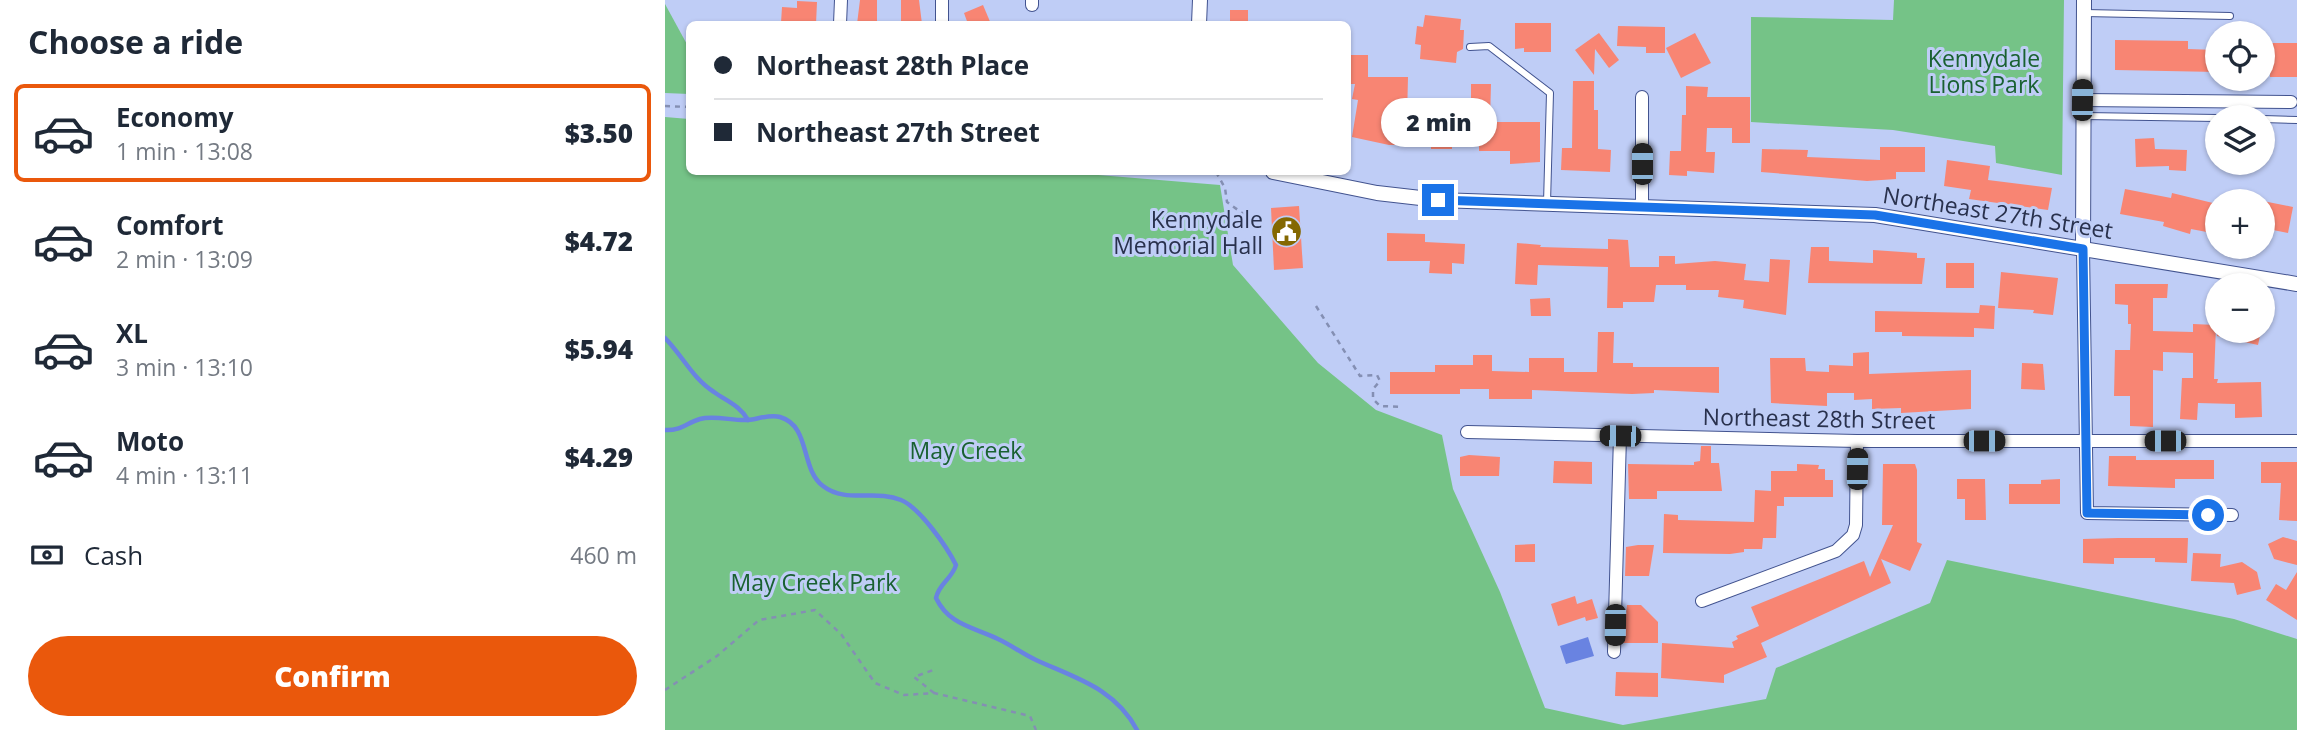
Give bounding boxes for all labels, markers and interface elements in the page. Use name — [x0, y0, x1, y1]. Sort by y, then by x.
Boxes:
text: Choose a ride — [28, 20, 243, 63]
map controls — [2205, 21, 2275, 343]
button: locate — [2205, 21, 2275, 91]
park label: Kennydale Lions Park — [1928, 42, 2040, 100]
text: Northeast 28th Place — [756, 47, 1029, 83]
car — [2072, 79, 2093, 121]
text: Economy — [116, 99, 234, 135]
callout: 2 min — [1380, 99, 1496, 148]
icon: car — [32, 102, 95, 165]
button: layers — [2205, 105, 2275, 175]
text: 2 min — [1406, 106, 1472, 138]
text: Northeast 27th Street — [756, 114, 1040, 150]
text: $3.50 — [565, 115, 633, 151]
text: 1 min · 13:08 — [116, 135, 253, 167]
car — [1632, 143, 1653, 185]
street label: Northeast 27th Street — [1881, 178, 2115, 246]
route end — [1422, 184, 1454, 216]
button: + — [2205, 189, 2275, 259]
place label: Kennydale Memorial Hall — [1113, 203, 1263, 261]
text: Comfort — [116, 207, 223, 243]
icon: car — [32, 210, 95, 273]
public building icon: Kennydale Memorial Hall — [1269, 215, 1303, 249]
text: $4.72 — [565, 223, 633, 259]
text: 2 min · 13:09 — [116, 243, 253, 275]
button: − — [2205, 273, 2275, 343]
text: XL — [116, 315, 148, 351]
icon: car — [32, 318, 95, 381]
text: $5.94 — [565, 331, 633, 367]
text: 3 min · 13:10 — [116, 351, 253, 383]
street label: Northeast 28th Street — [1702, 400, 1936, 436]
text: Moto — [116, 423, 184, 459]
car — [1599, 425, 1642, 447]
icon: car — [32, 426, 95, 489]
car — [1964, 431, 2006, 452]
car — [2145, 431, 2187, 452]
park label: May Creek — [910, 434, 1022, 466]
text: $4.29 — [565, 439, 633, 475]
car — [1847, 448, 1868, 490]
text: 4 min · 13:11 — [116, 459, 253, 491]
route start — [2192, 499, 2224, 531]
icon: cash — [28, 536, 66, 574]
text: Cash — [84, 537, 143, 573]
text: 460 m — [570, 539, 637, 571]
park label: May Creek Park — [731, 566, 897, 598]
car — [1605, 604, 1626, 646]
button: Confirm — [28, 636, 637, 716]

